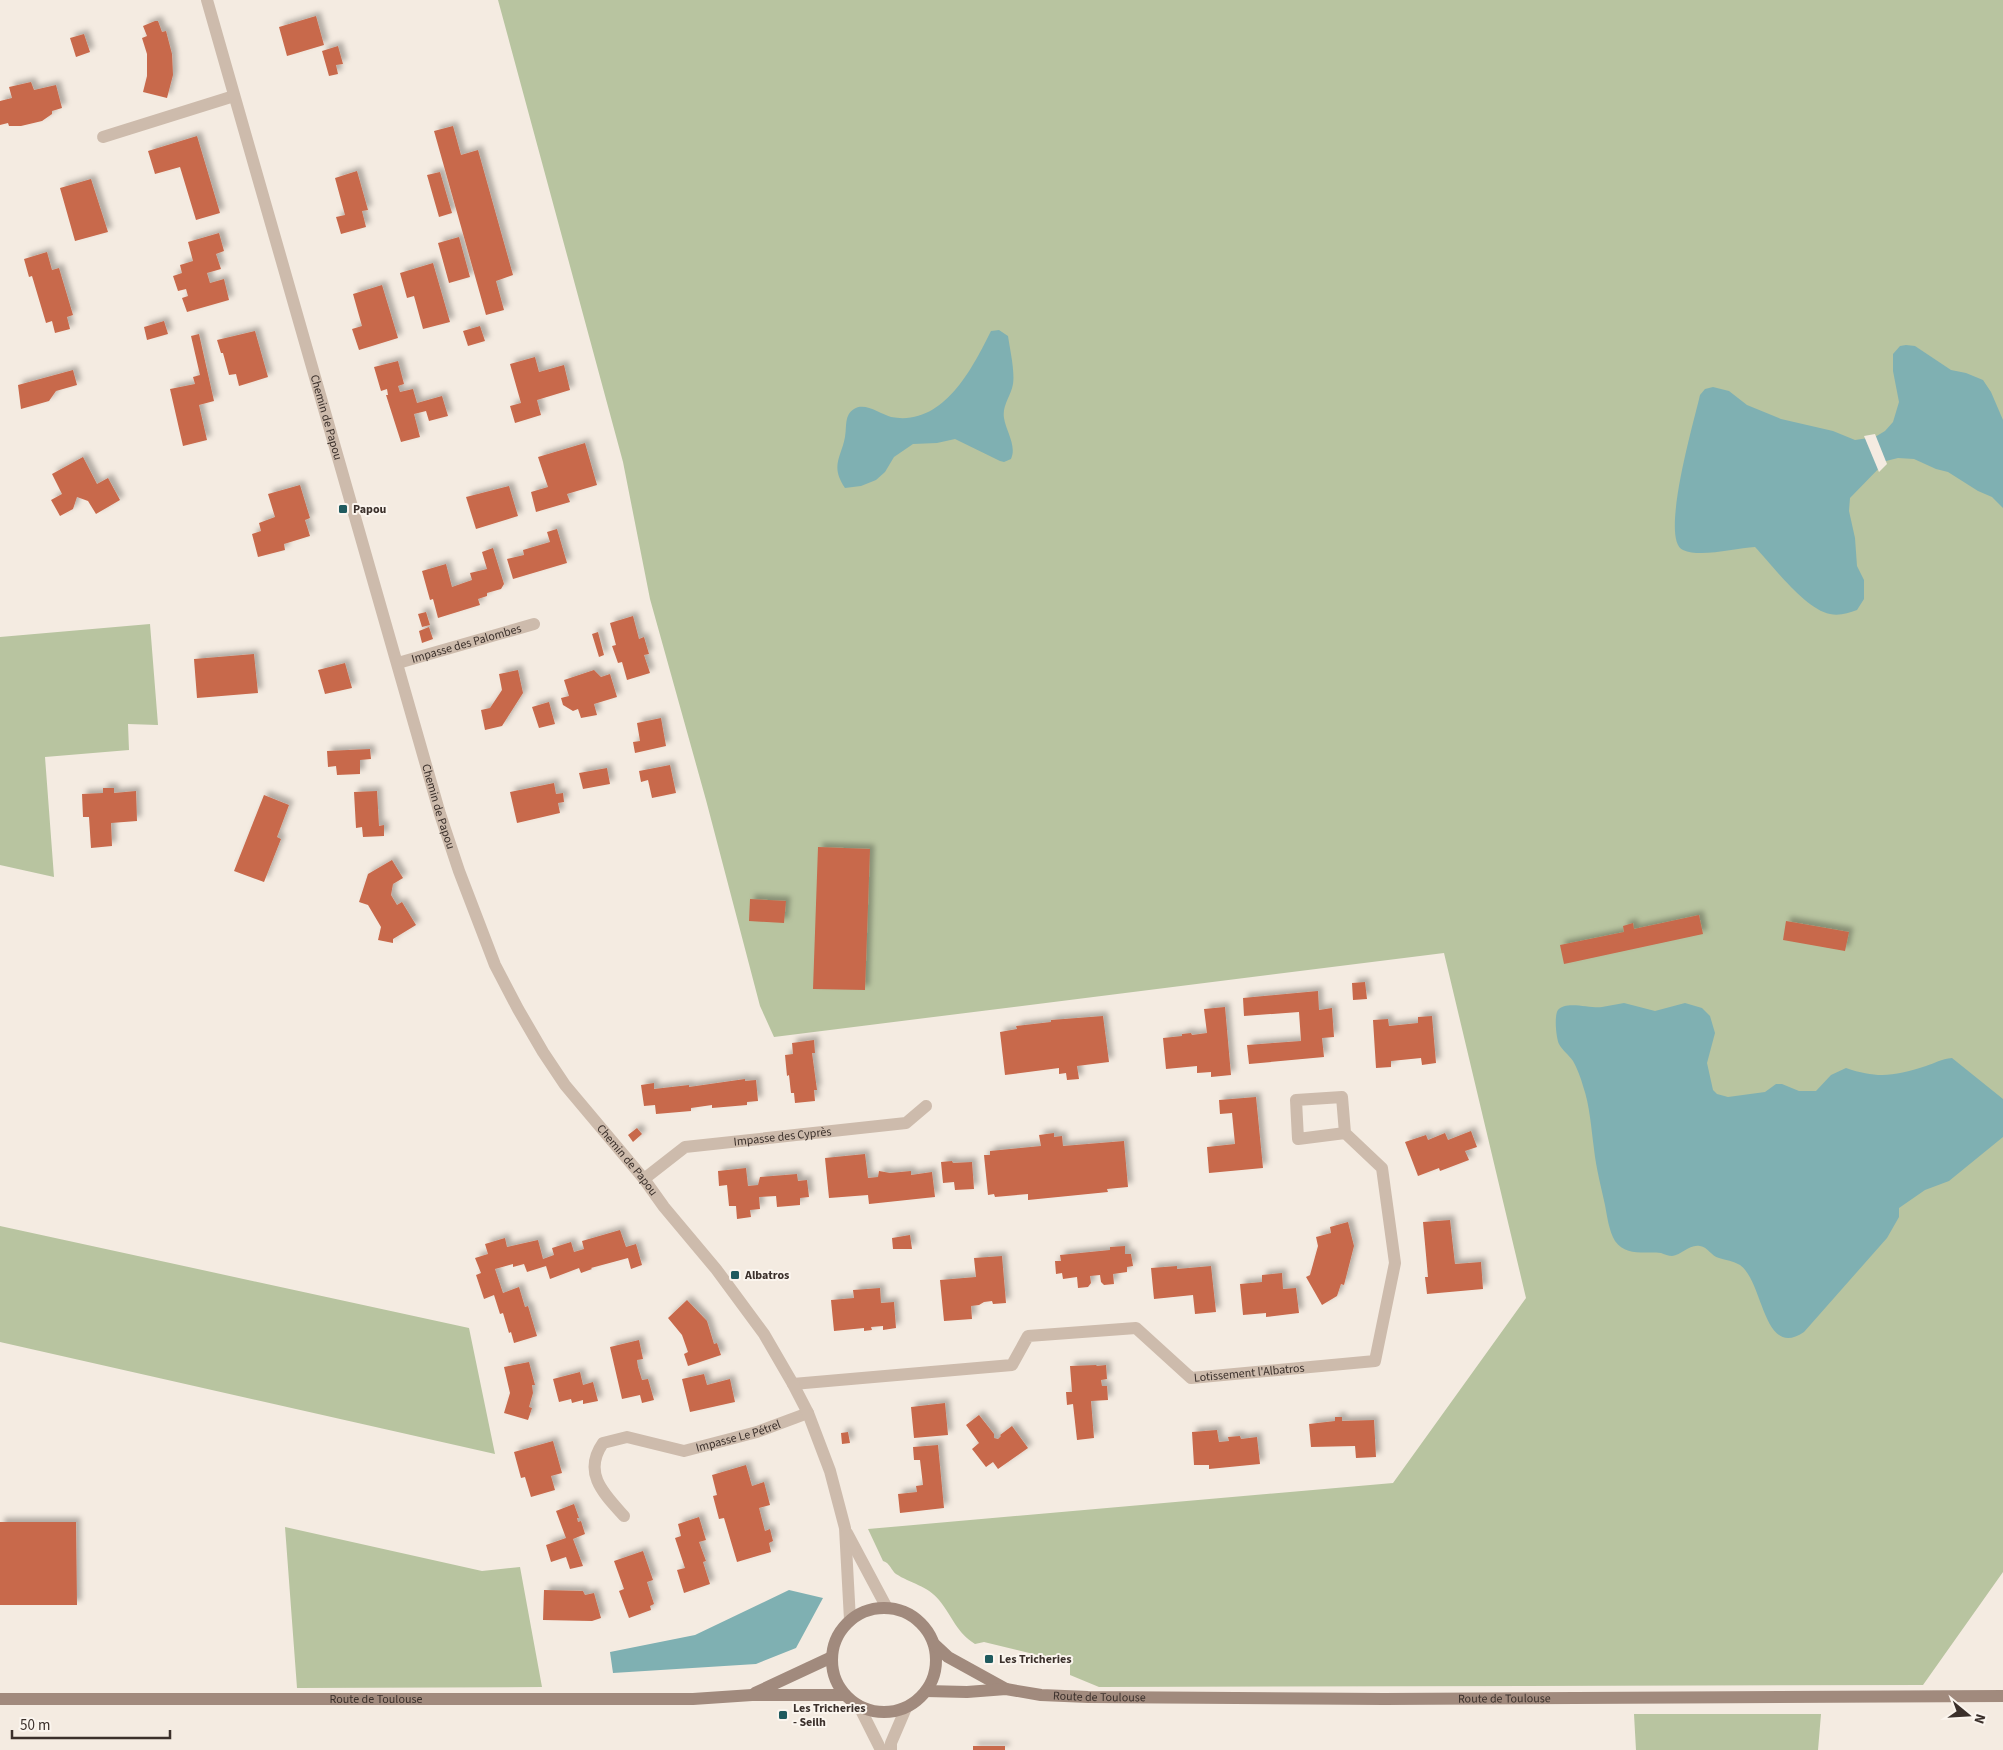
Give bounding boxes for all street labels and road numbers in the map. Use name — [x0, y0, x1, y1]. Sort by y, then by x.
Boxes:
street label: Chemin de Papou — [306, 373, 346, 462]
street label: Impasse des Palombes — [409, 620, 523, 668]
street label: Chemin de Papou — [417, 762, 459, 851]
street label: Chemin de Papou — [592, 1121, 661, 1200]
street label: Impasse des Cyprès — [733, 1123, 832, 1151]
street label: Lotissement l'Albatros — [1193, 1360, 1305, 1387]
street label: Impasse Le Pétrel — [694, 1416, 783, 1457]
street label: Route de Toulouse — [1053, 1688, 1146, 1706]
street label: Route de Toulouse — [1458, 1690, 1551, 1708]
street label: Route de Toulouse — [330, 1691, 422, 1708]

